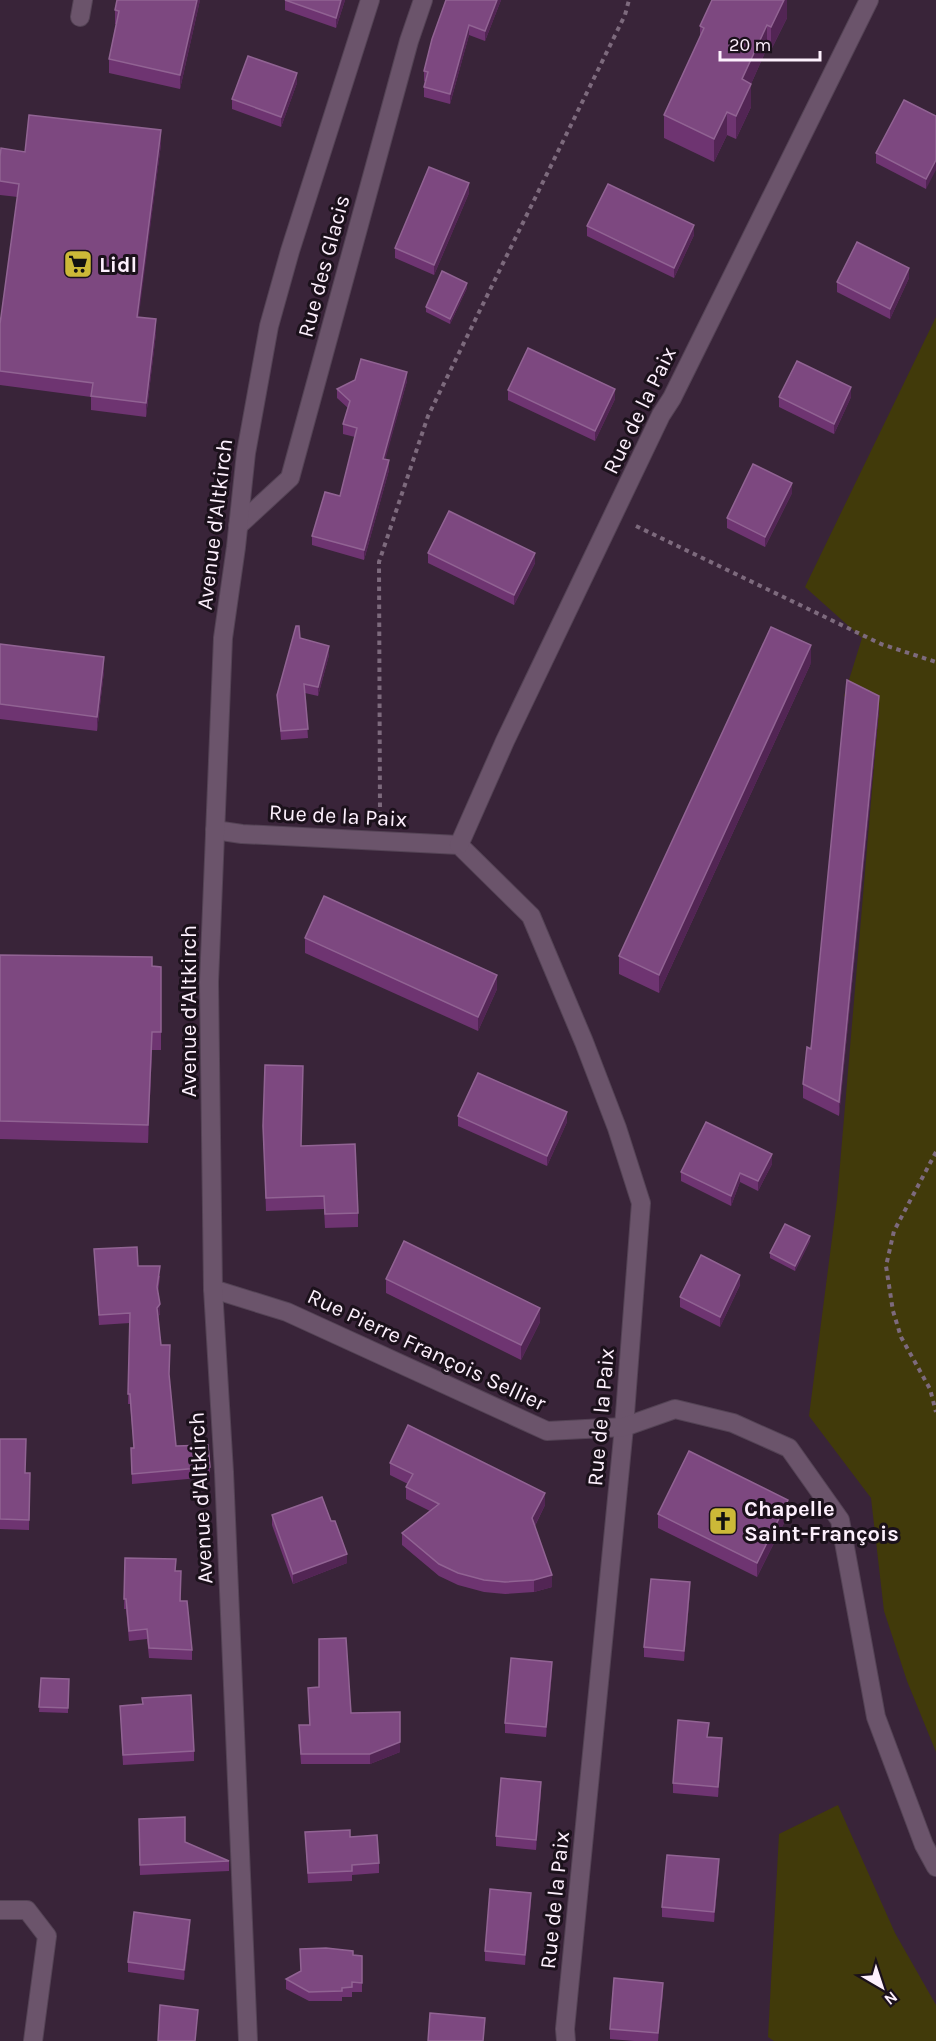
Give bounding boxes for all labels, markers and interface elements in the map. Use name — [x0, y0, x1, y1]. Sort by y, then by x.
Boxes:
scale bar — [720, 24, 820, 62]
text: 20 m — [729, 34, 771, 56]
street label: Rue des Glacis — [292, 192, 355, 340]
supermarket icon: Lidl — [62, 248, 94, 280]
place label: Lidl — [99, 252, 137, 278]
street label: Rue de la Paix — [598, 343, 682, 478]
street label: Avenue d'Altkirch — [192, 437, 238, 611]
street label: Rue de la Paix — [268, 799, 408, 833]
street label: Avenue d'Altkirch — [176, 925, 202, 1097]
street label: Rue Pierre François Sellier — [303, 1283, 550, 1417]
street label: Rue de la Paix — [582, 1347, 620, 1487]
street label: Avenue d'Altkirch — [184, 1411, 218, 1585]
place label: Chapelle Saint-François — [744, 1496, 899, 1547]
church icon: Chapelle Saint-François — [707, 1505, 739, 1537]
street label: Rue de la Paix — [535, 1830, 575, 1970]
north arrow — [852, 1957, 912, 2017]
text: N — [881, 1987, 902, 2009]

